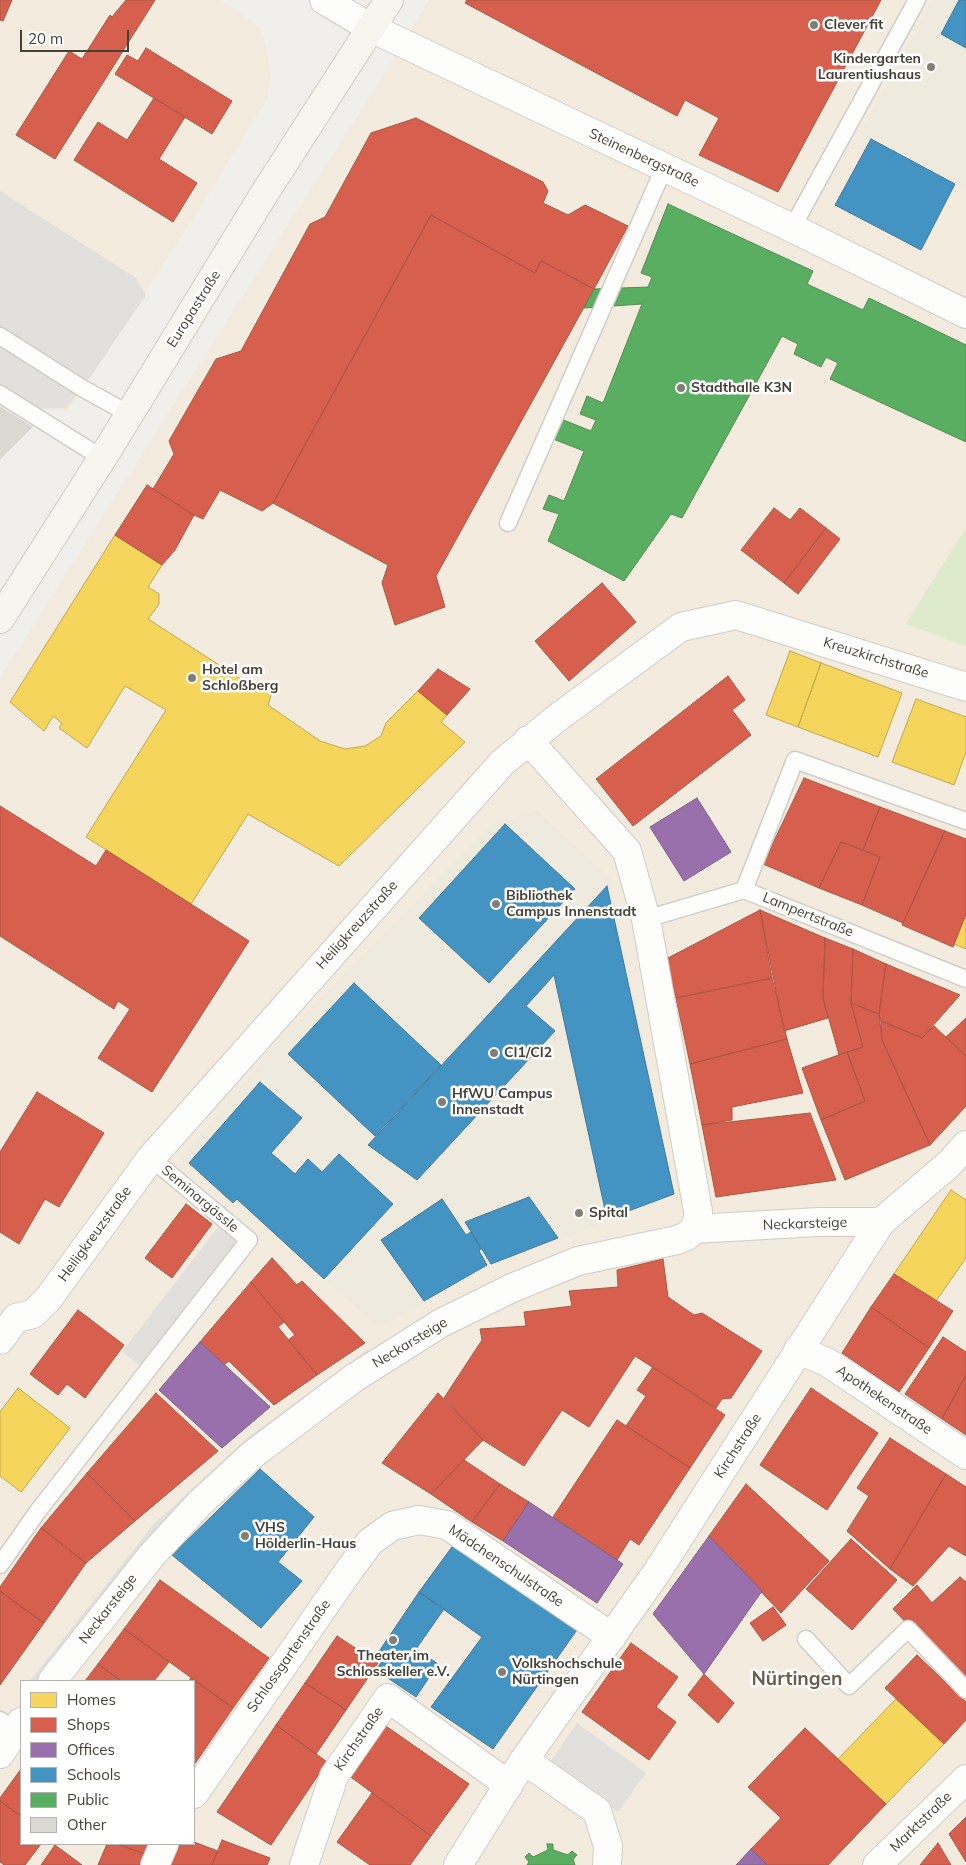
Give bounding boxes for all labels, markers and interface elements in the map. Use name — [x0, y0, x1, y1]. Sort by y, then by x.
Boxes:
place label: Clever fit — [824, 17, 883, 33]
marker: Clever fit — [808, 19, 820, 31]
scale bar — [22, 20, 131, 52]
text: 20 m — [28, 29, 63, 48]
place label: Kindergarten Laurentiushaus — [818, 51, 921, 84]
marker: Kindergarten Laurentiushaus — [925, 61, 937, 73]
street label: Steinenbergstraße — [586, 125, 702, 191]
street label: Europastraße — [164, 267, 224, 351]
place label: Stadthalle K3N — [691, 380, 792, 396]
marker: Stadthalle K3N — [675, 382, 687, 394]
street label: Kreuzkirchstraße — [821, 634, 931, 682]
place label: Hotel am Schloßberg — [202, 662, 278, 694]
marker: Hotel am Schloßberg — [186, 672, 198, 684]
street label: Heiligkreuzstraße — [313, 877, 401, 973]
place label: Bibliothek Campus Innenstadt — [506, 888, 636, 920]
street label: Lampertstraße — [760, 889, 856, 941]
marker: Bibliothek Campus Innenstadt — [490, 898, 502, 910]
place label: CI1/CI2 — [504, 1045, 552, 1061]
marker: CI1/CI2 — [488, 1047, 500, 1059]
place label: HfWU Campus Innenstadt — [452, 1086, 553, 1118]
marker: HfWU Campus Innenstadt — [436, 1096, 448, 1108]
street label: Seminargässle — [158, 1162, 242, 1236]
street label: Heiligkreuzstraße — [55, 1183, 135, 1285]
place label: Spital — [589, 1205, 628, 1221]
marker: Spital — [573, 1207, 585, 1219]
street label: Neckarsteige — [763, 1214, 847, 1234]
street label: Neckarsteige — [370, 1314, 450, 1372]
street label: Apothekenstraße — [833, 1362, 935, 1438]
street label: Kirchstraße — [711, 1410, 765, 1482]
place label: VHS Hölderlin-Haus — [255, 1520, 356, 1552]
street label: Mädchenschulstraße — [445, 1521, 567, 1611]
marker: VHS Hölderlin-Haus — [239, 1530, 251, 1542]
street label: Neckarsteige — [75, 1571, 141, 1647]
street label: Schlossgartenstraße — [244, 1596, 334, 1716]
marker: Theater im Schlosskeller e.V. — [387, 1634, 399, 1646]
place label: Theater im Schlosskeller e.V. — [336, 1648, 450, 1680]
place label: Volkshochschule Nürtingen — [512, 1656, 622, 1688]
marker: Volkshochschule Nürtingen — [496, 1666, 508, 1678]
district label: Nürtingen — [752, 1668, 842, 1690]
legend — [20, 1680, 195, 1845]
text: Homes — [67, 1690, 116, 1709]
street label: Kirchstraße — [331, 1704, 387, 1774]
text: Shops — [67, 1715, 110, 1734]
text: Offices — [67, 1740, 115, 1759]
text: Schools — [67, 1765, 121, 1784]
street label: Marktstraße — [887, 1788, 955, 1856]
text: Public — [67, 1790, 109, 1809]
text: Other — [67, 1815, 106, 1834]

